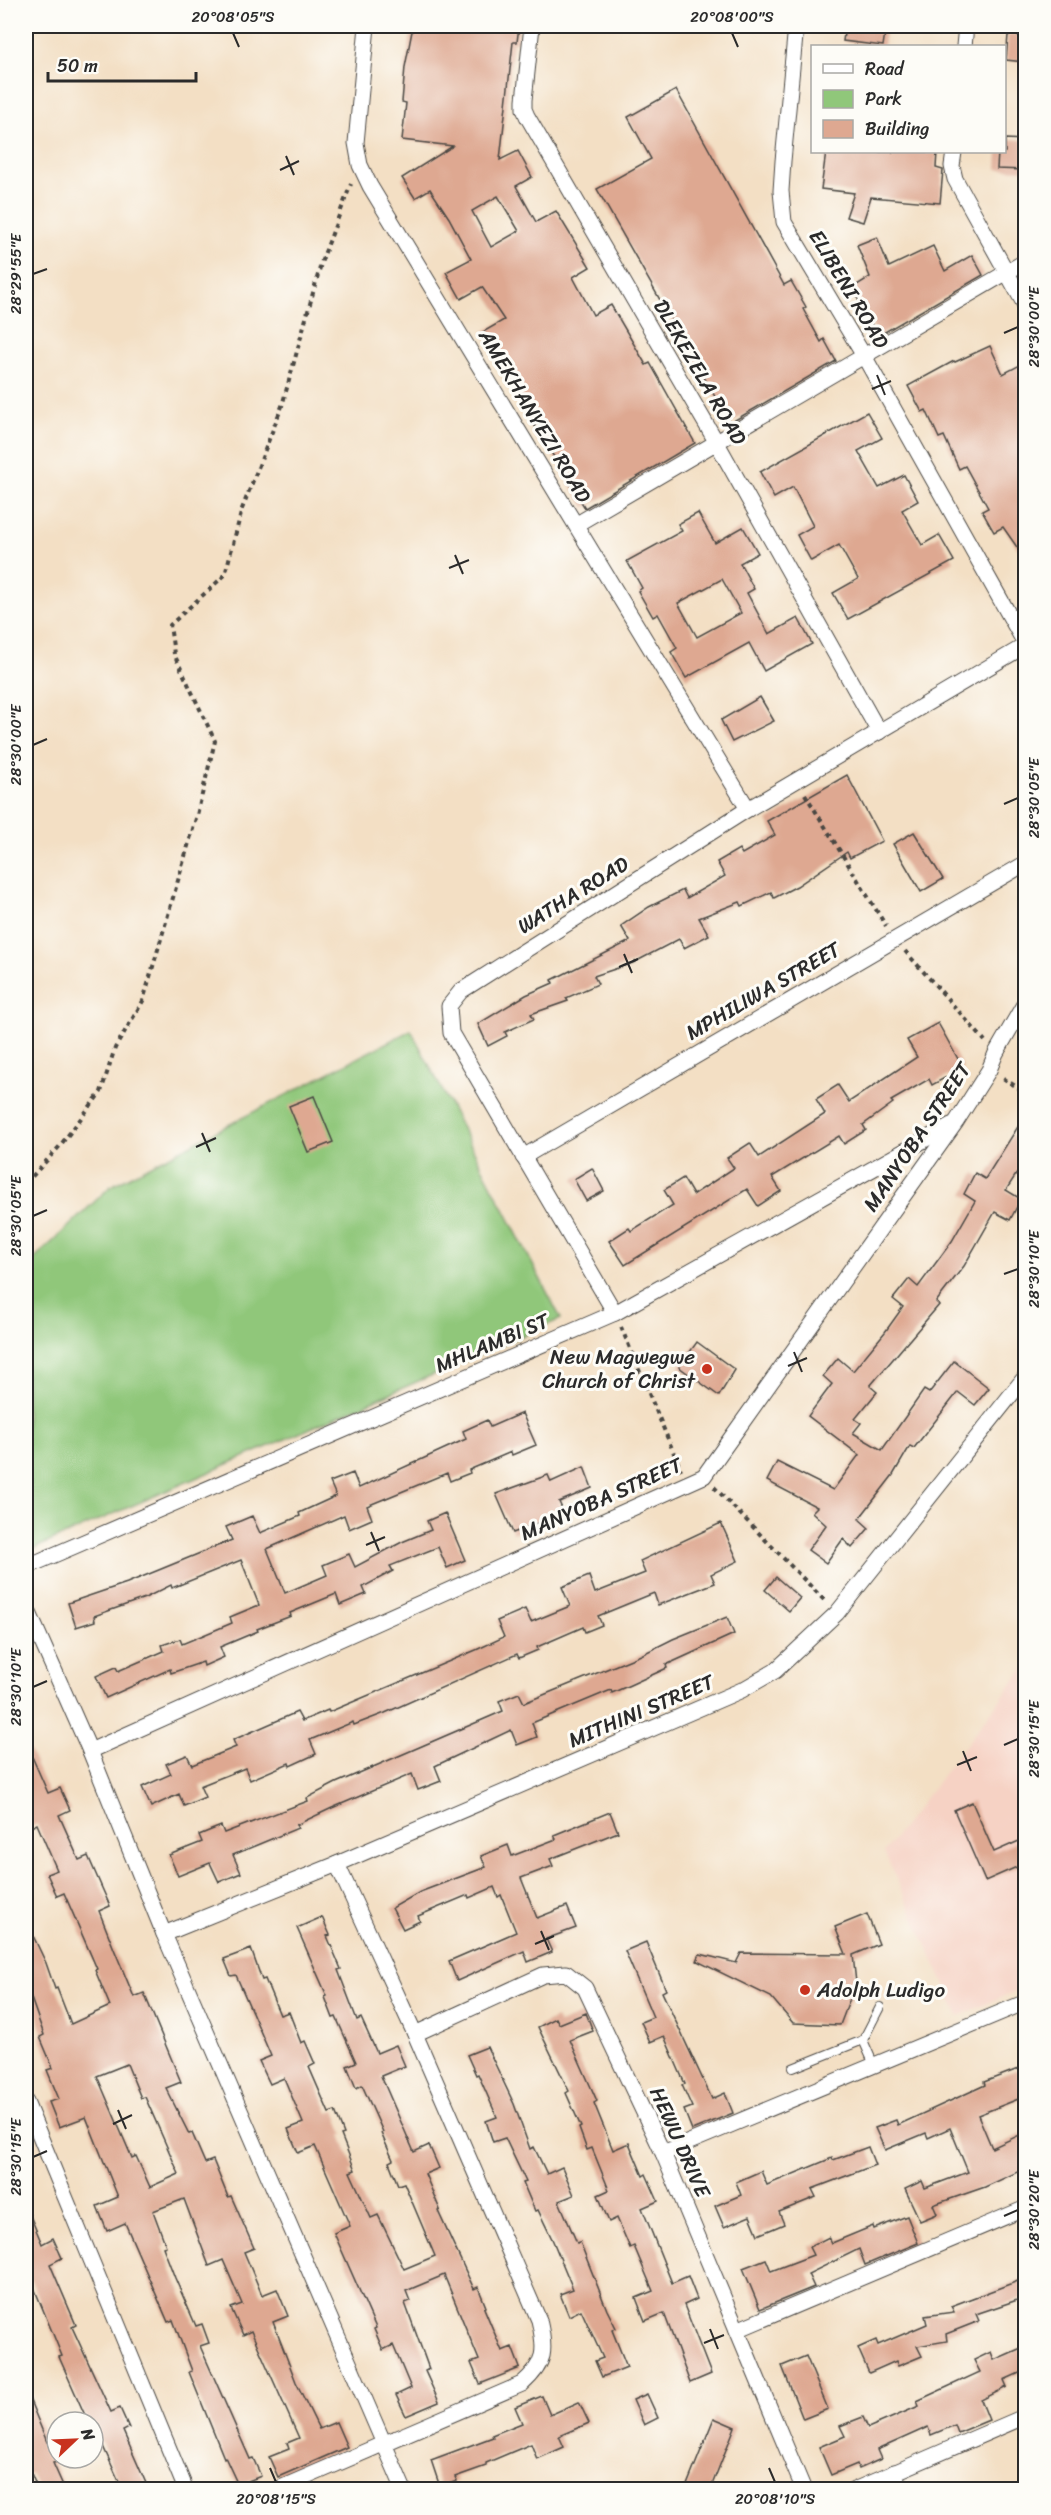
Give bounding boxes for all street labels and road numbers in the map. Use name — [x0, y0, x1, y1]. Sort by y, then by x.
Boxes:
street label: ELIBENI ROAD — [798, 222, 900, 357]
street label: DLEKEZELA ROAD — [643, 292, 758, 453]
street label: AMEKHANYEZI ROAD — [467, 321, 602, 511]
street label: WATHA ROAD — [509, 845, 637, 945]
street label: MPHILIWA STREET — [678, 930, 849, 1051]
street label: MANYOBA STREET — [853, 1053, 982, 1220]
street label: MHLAMBI ST — [429, 1301, 556, 1384]
street label: MANYOBA STREET — [514, 1445, 690, 1552]
street label: MITHINI STREET — [562, 1662, 722, 1759]
street label: HEWU DRIVE — [639, 2080, 722, 2205]

